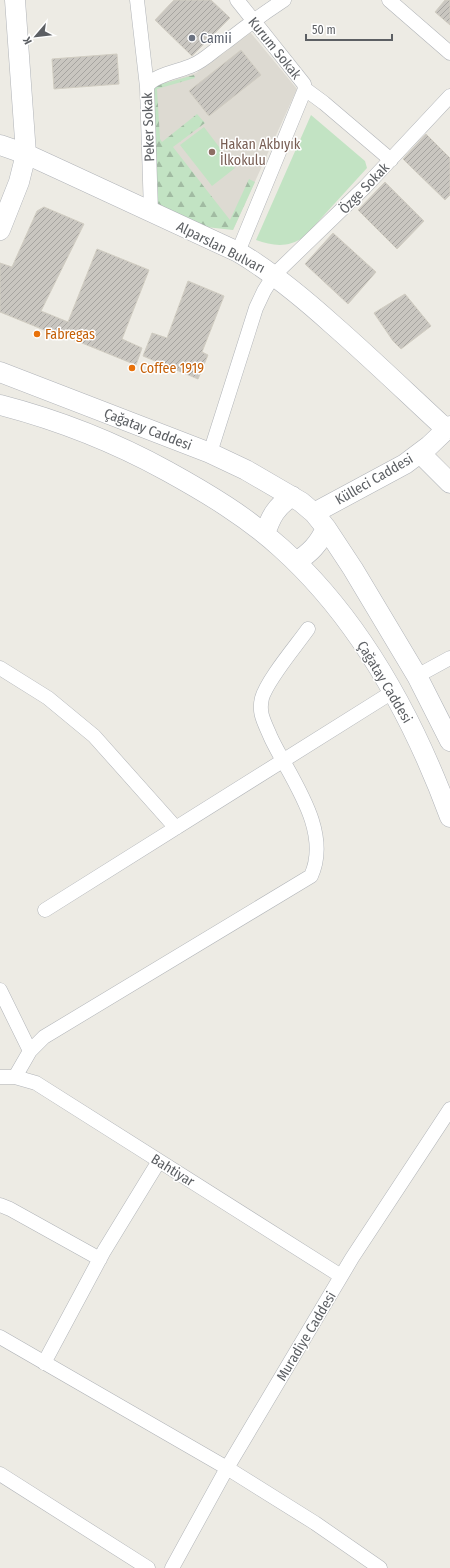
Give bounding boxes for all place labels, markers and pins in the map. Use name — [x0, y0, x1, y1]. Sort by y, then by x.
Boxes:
place label: Camii — [200, 30, 232, 47]
marker: Camii — [187, 33, 197, 43]
place label: Hakan Akbıyık İlkokulu — [220, 136, 301, 169]
marker: Hakan Akbıyık İlkokulu — [207, 147, 217, 157]
place label: Fabregas — [45, 326, 95, 343]
marker: Fabregas — [32, 329, 42, 339]
place label: Coffee 1919 — [140, 360, 204, 377]
marker: Coffee 1919 — [127, 363, 137, 373]

